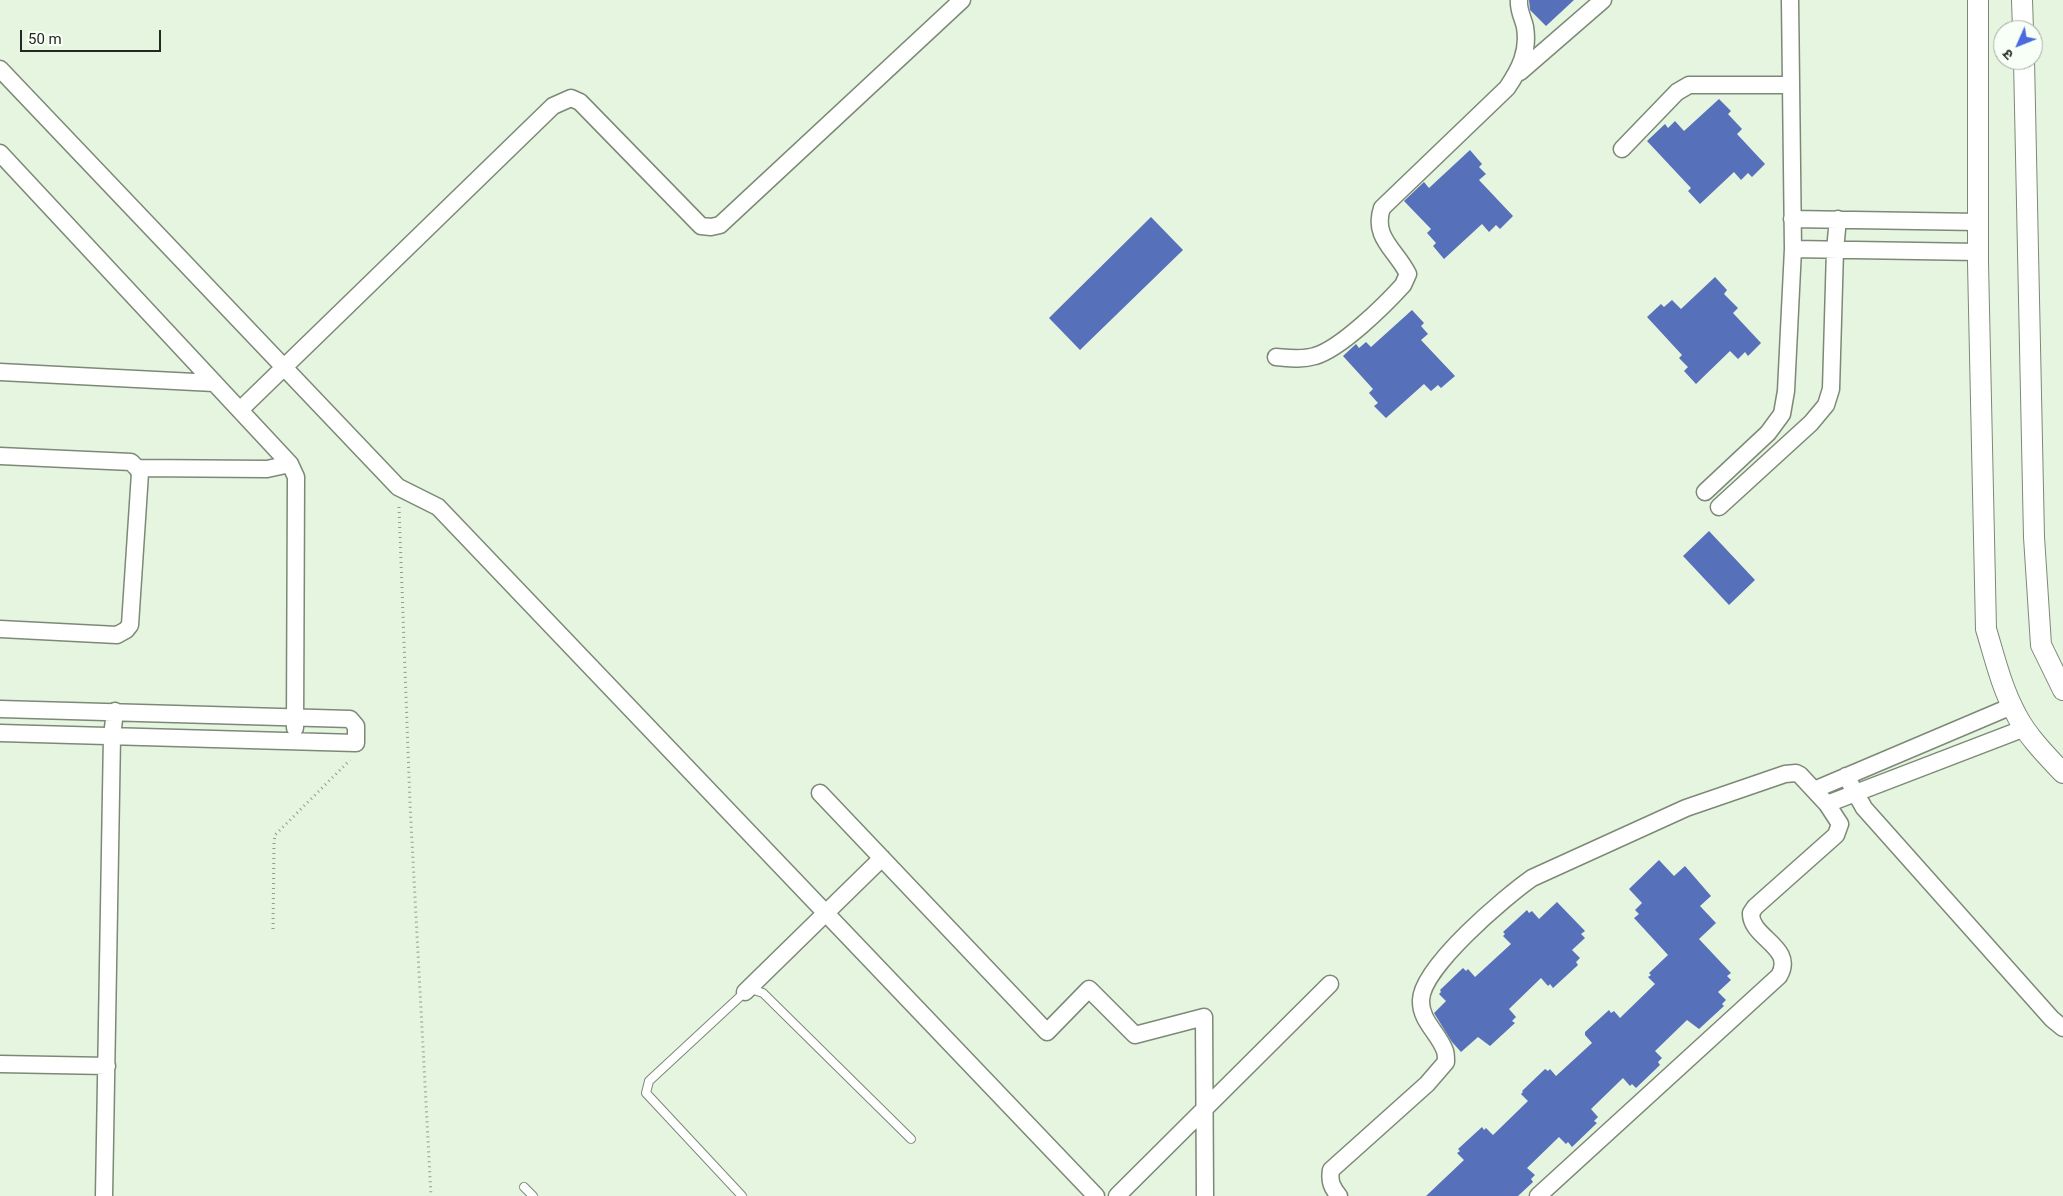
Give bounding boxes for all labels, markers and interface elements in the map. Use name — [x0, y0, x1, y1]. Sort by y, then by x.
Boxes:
scale bar — [22, 20, 164, 52]
north arrow — [1993, 20, 2043, 70]
text: 50 m — [28, 30, 62, 48]
text: उ — [1999, 46, 2017, 63]

